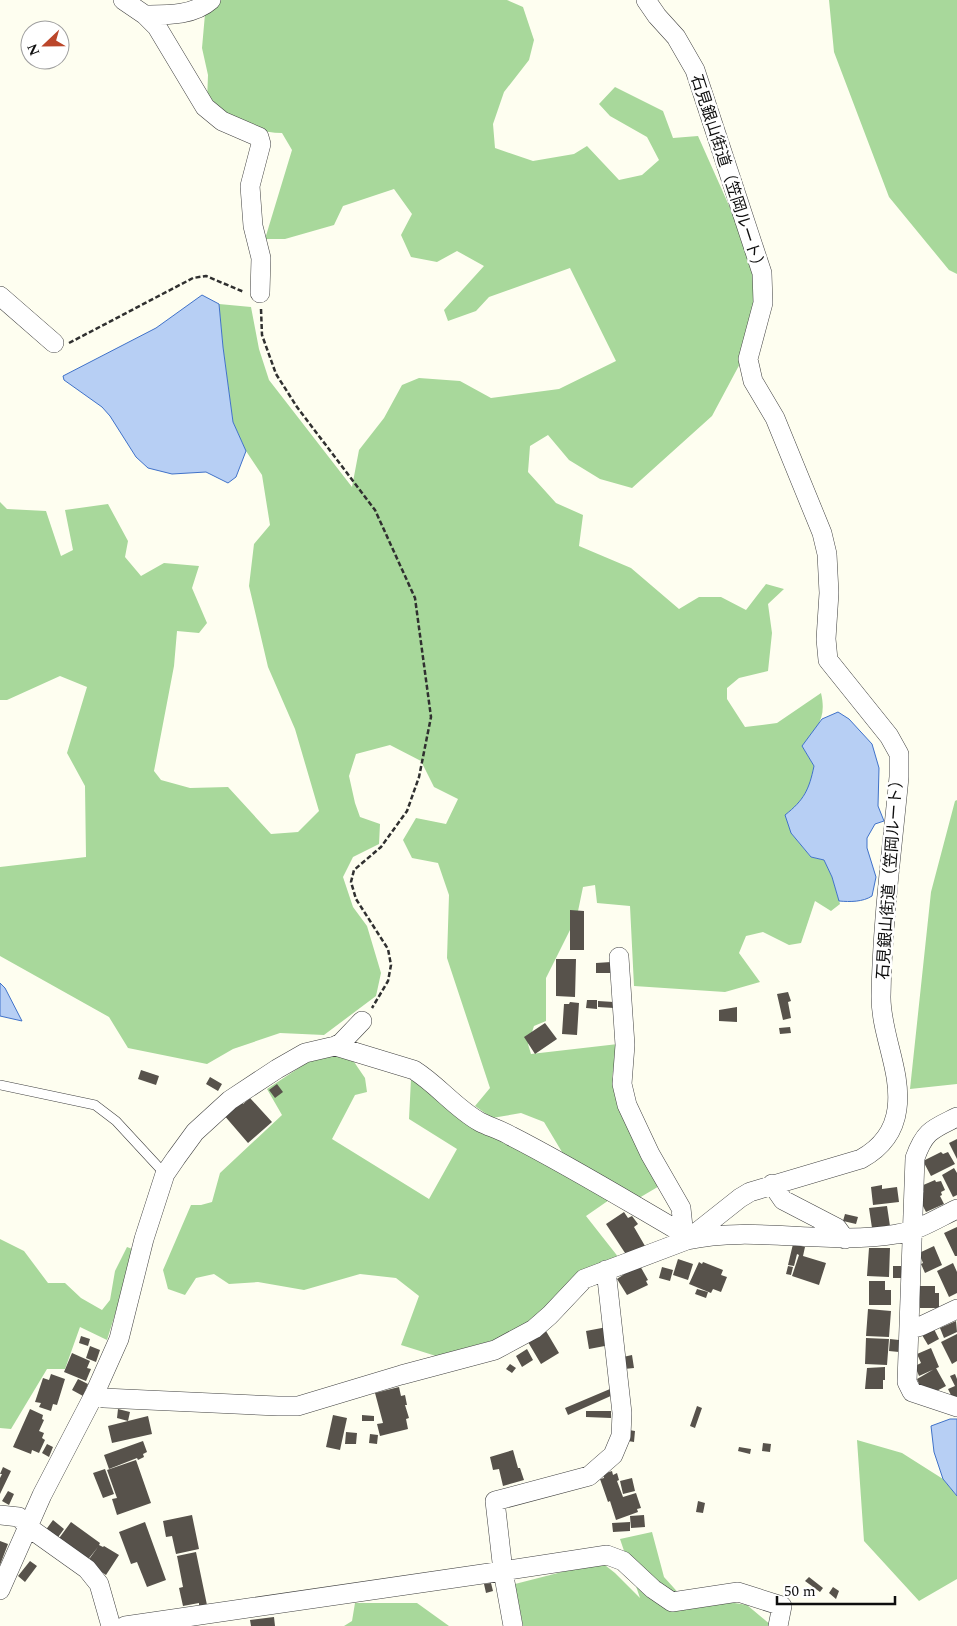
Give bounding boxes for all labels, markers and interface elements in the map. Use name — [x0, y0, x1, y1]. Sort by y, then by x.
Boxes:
north arrow — [20, 20, 70, 70]
text: N — [22, 40, 45, 59]
street label: 石見銀山街道（笠岡ルート） — [684, 71, 772, 277]
street label: 石見銀山街道（笠岡ルート） — [871, 771, 909, 981]
scale bar — [777, 1574, 894, 1606]
text: 50 m — [784, 1580, 816, 1603]

